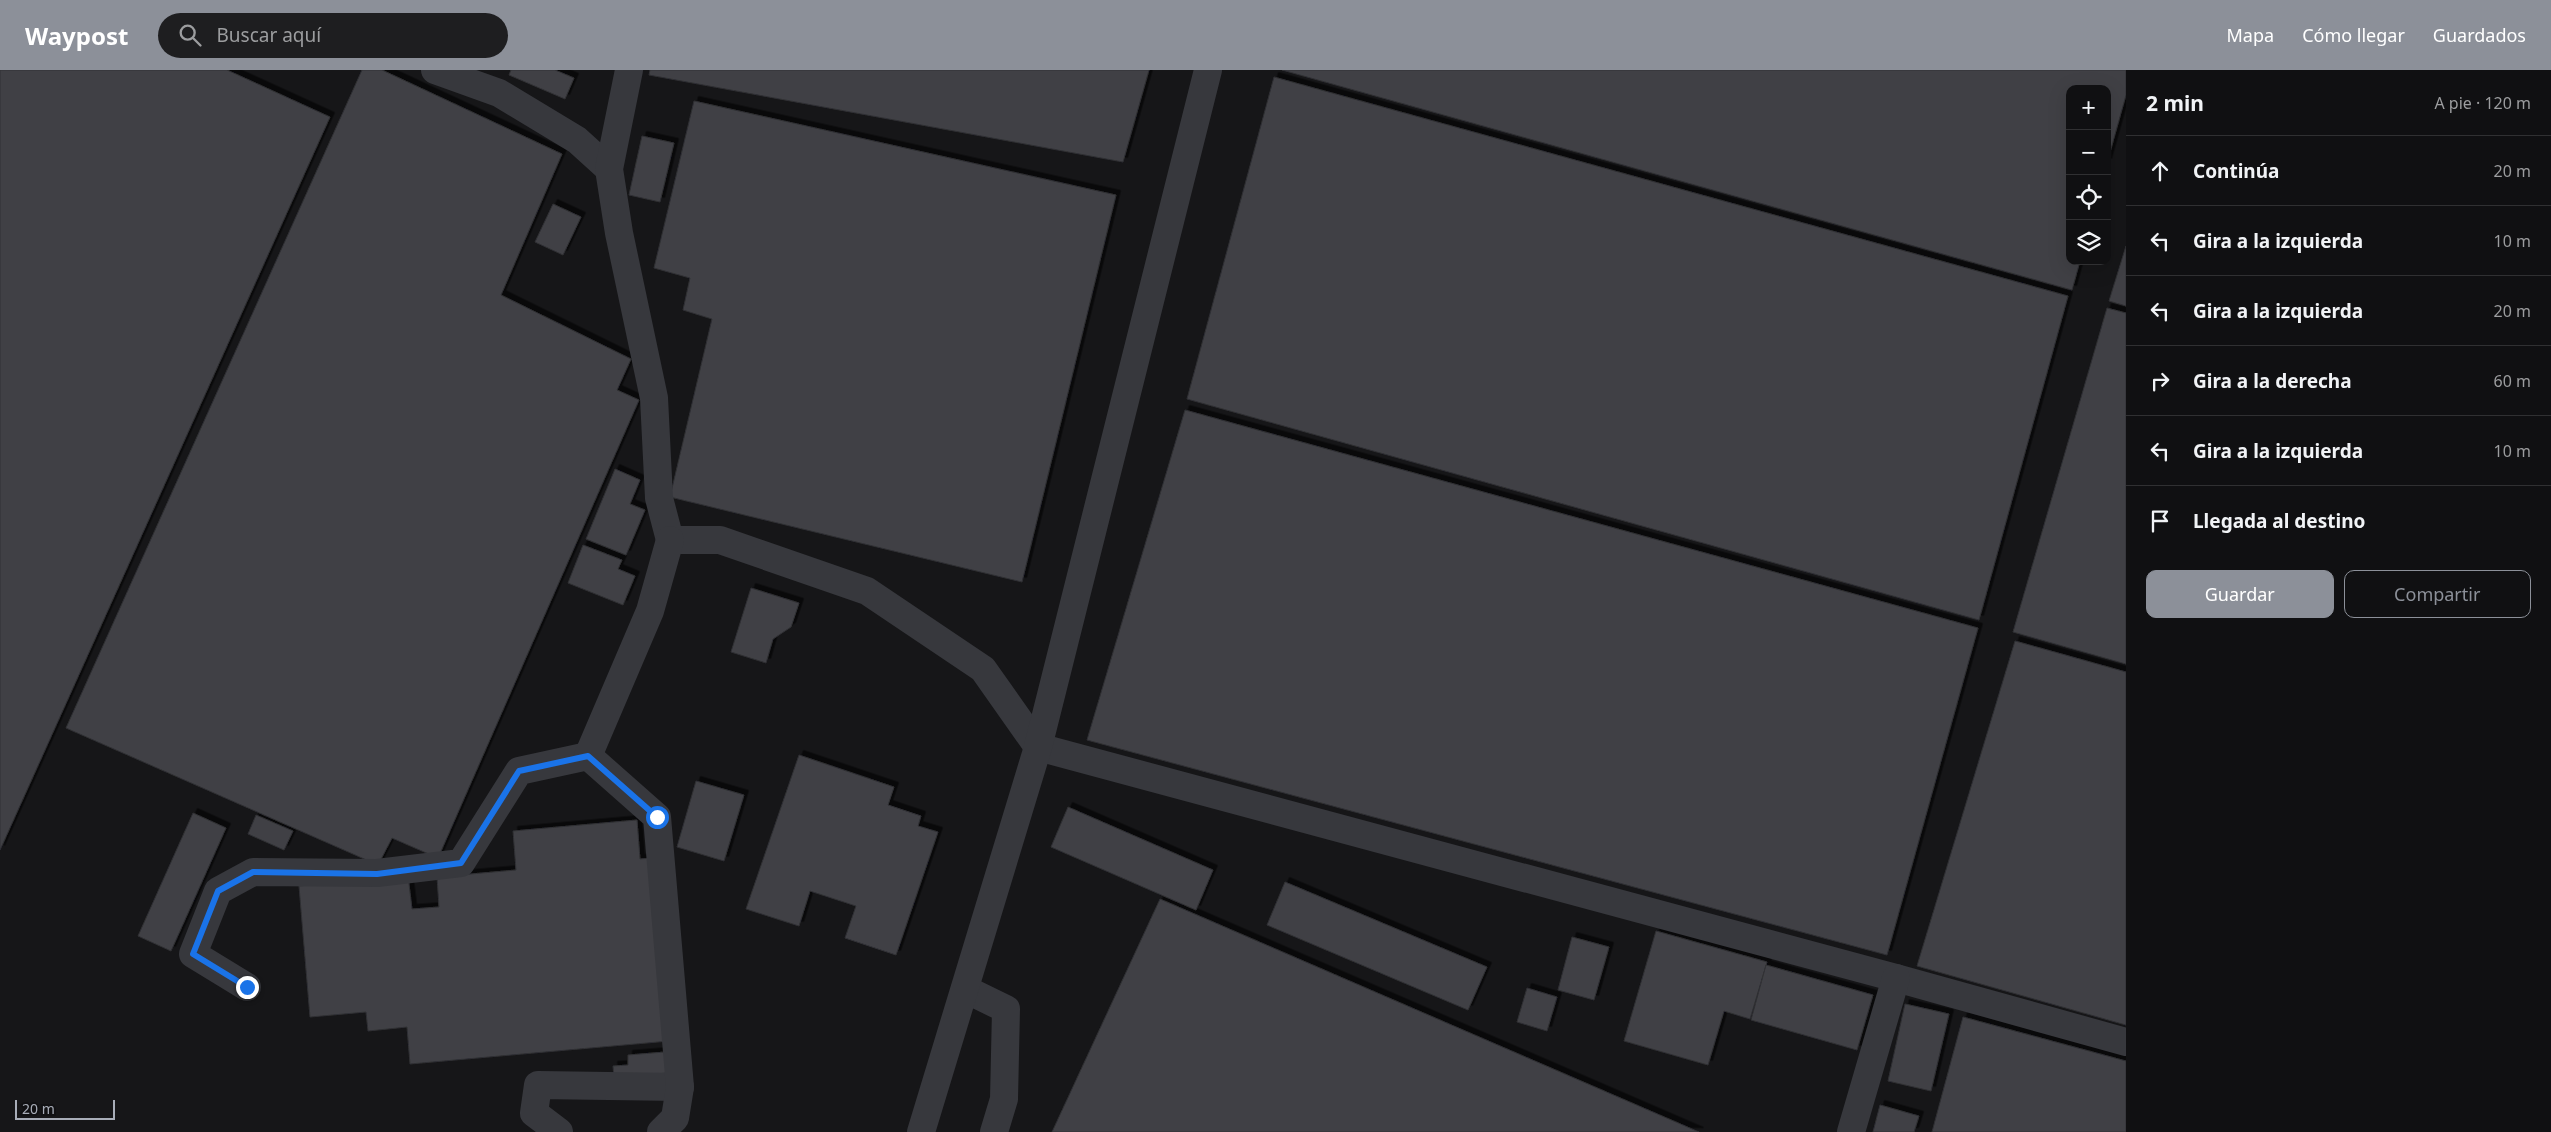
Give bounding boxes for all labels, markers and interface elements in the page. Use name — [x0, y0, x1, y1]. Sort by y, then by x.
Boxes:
search box — [158, 13, 508, 58]
text: Waypost — [25, 19, 128, 52]
icon: search — [176, 21, 204, 49]
text: Buscar aquí — [216, 22, 321, 48]
text: Mapa — [2227, 23, 2274, 47]
text: Cómo llegar — [2302, 23, 2405, 47]
text: Guardados — [2433, 23, 2526, 47]
map controls — [2066, 85, 2111, 265]
button: + — [2066, 85, 2111, 130]
text: 2 min — [2146, 89, 2204, 117]
text: A pie · 120 m — [2434, 92, 2531, 114]
button: − — [2066, 130, 2111, 175]
icon: ahead — [2146, 157, 2174, 185]
text: Continúa — [2193, 158, 2279, 184]
text: 20 m — [2494, 160, 2531, 182]
button: locate — [2066, 175, 2111, 220]
button: layers — [2066, 220, 2111, 265]
icon: left — [2146, 227, 2174, 255]
text: Gira a la izquierda — [2193, 228, 2363, 254]
text: 10 m — [2494, 230, 2531, 252]
icon: left — [2146, 297, 2174, 325]
text: Gira a la izquierda — [2193, 298, 2363, 324]
text: 20 m — [2494, 300, 2531, 322]
icon: right — [2146, 367, 2174, 395]
text: Gira a la derecha — [2193, 368, 2352, 394]
text: 60 m — [2494, 370, 2531, 392]
icon: left — [2146, 437, 2174, 465]
text: Gira a la izquierda — [2193, 438, 2363, 464]
text: 10 m — [2494, 440, 2531, 462]
icon: arrive — [2146, 507, 2174, 535]
text: Llegada al destino — [2193, 508, 2365, 534]
button: Guardar — [2146, 570, 2334, 618]
button: Compartir — [2344, 570, 2531, 618]
route start — [646, 806, 669, 829]
route end — [236, 976, 259, 999]
scale bar — [15, 1097, 115, 1120]
text: 20 m — [22, 1099, 55, 1118]

